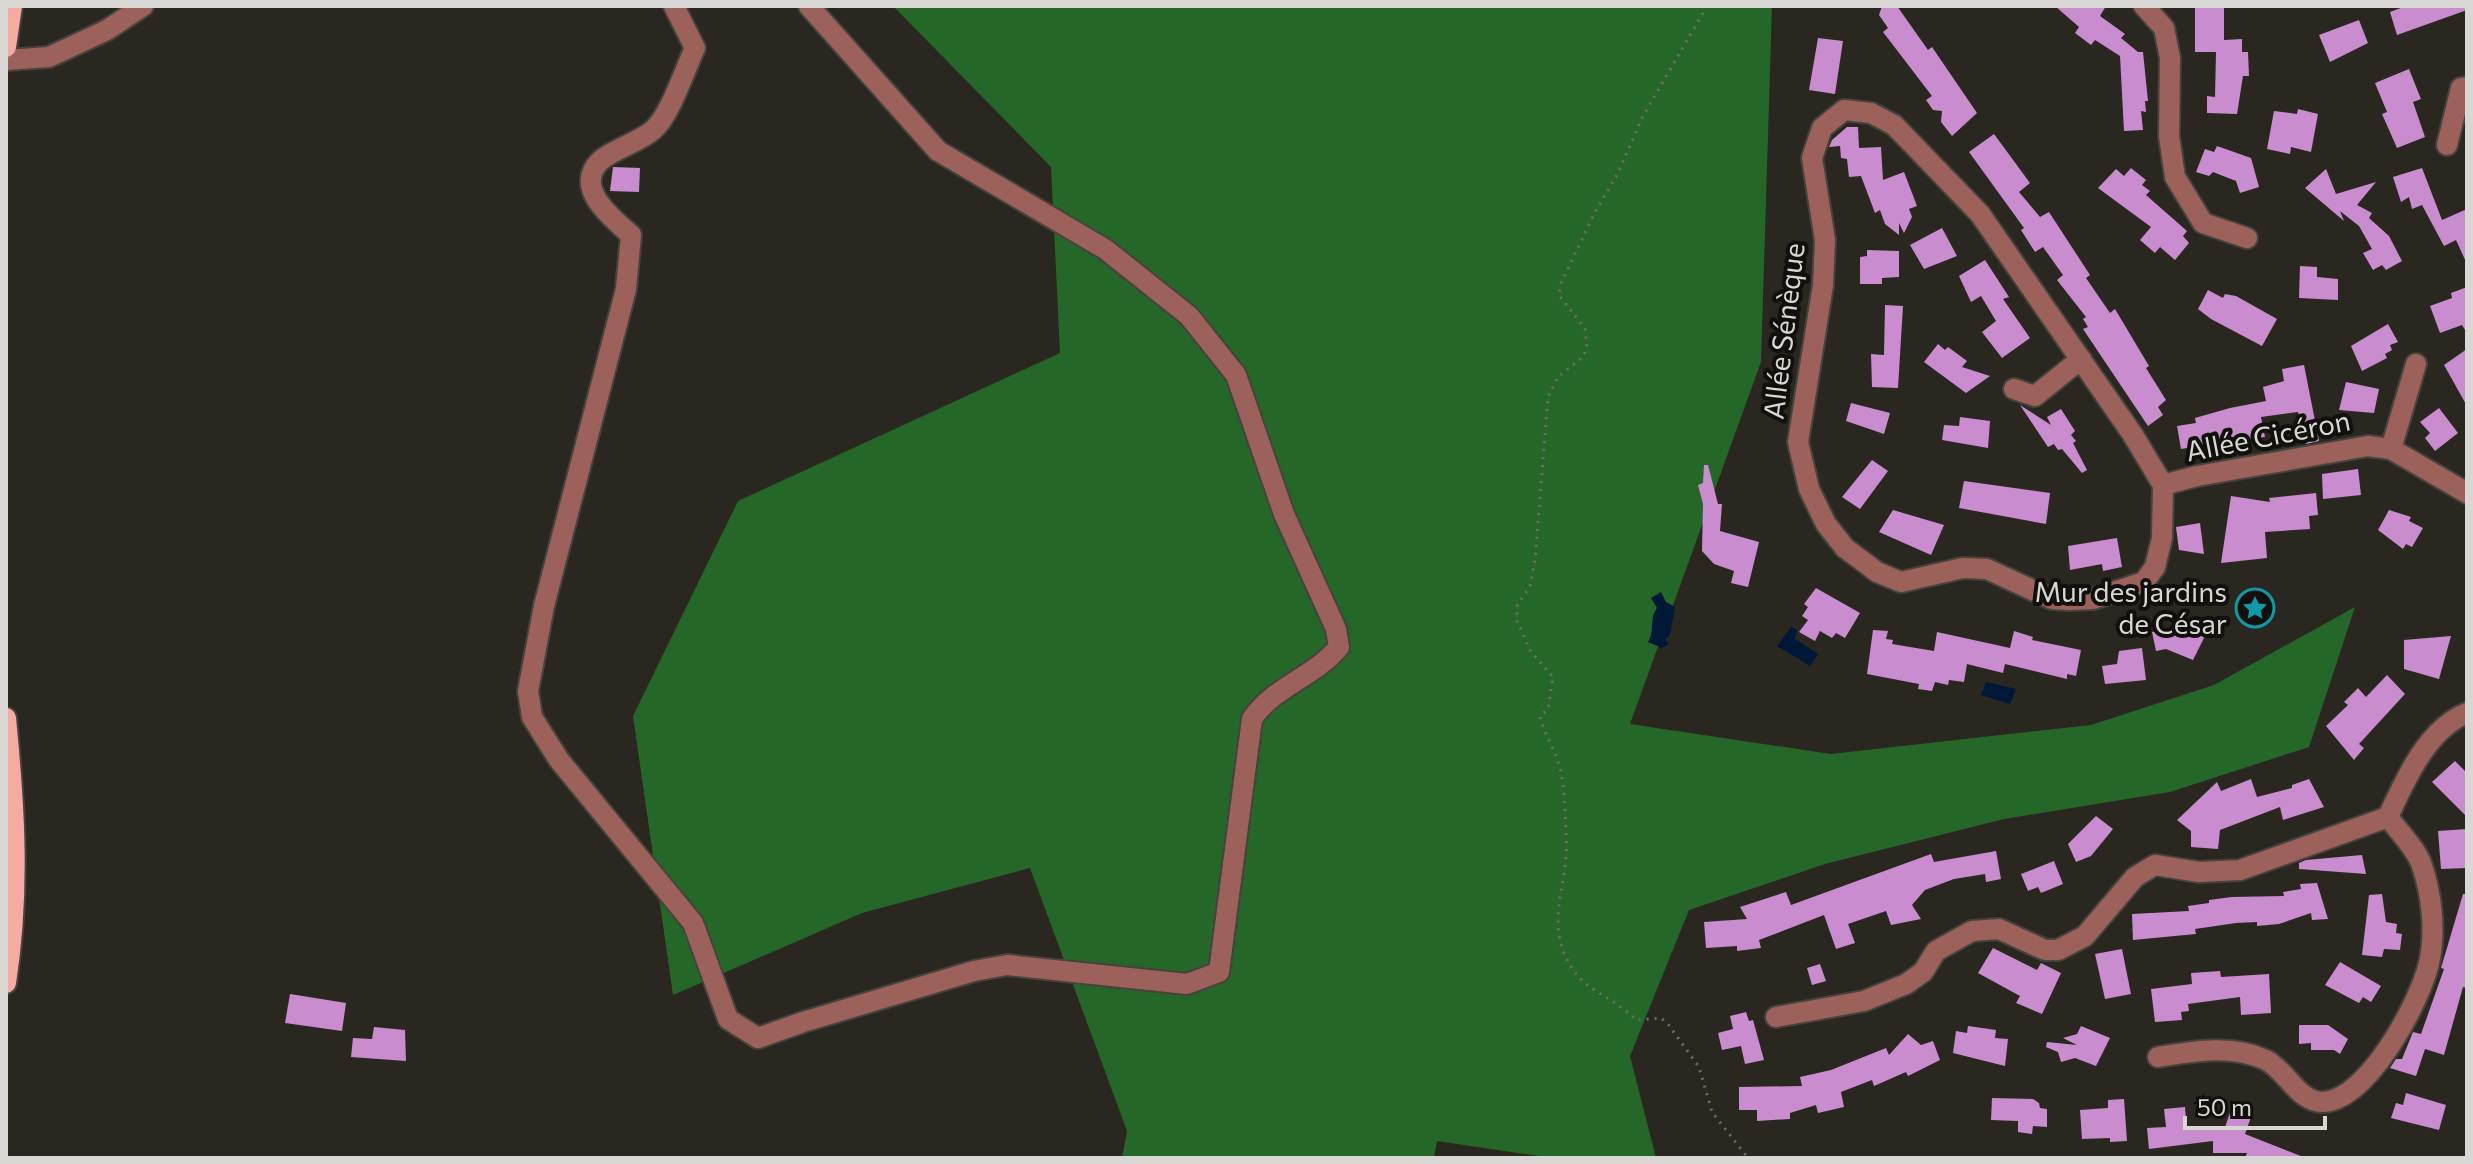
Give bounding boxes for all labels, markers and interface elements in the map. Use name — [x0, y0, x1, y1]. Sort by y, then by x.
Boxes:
street label: Allée Sénèque — [1755, 241, 1811, 421]
street label: Allée Cicéron — [2183, 402, 2353, 468]
place label: Mur des jardins de César — [2034, 574, 2227, 640]
place icon: Mur des jardins de César — [2234, 587, 2276, 629]
scale bar — [2185, 1080, 2325, 1130]
text: 50 m — [2197, 1092, 2252, 1121]

